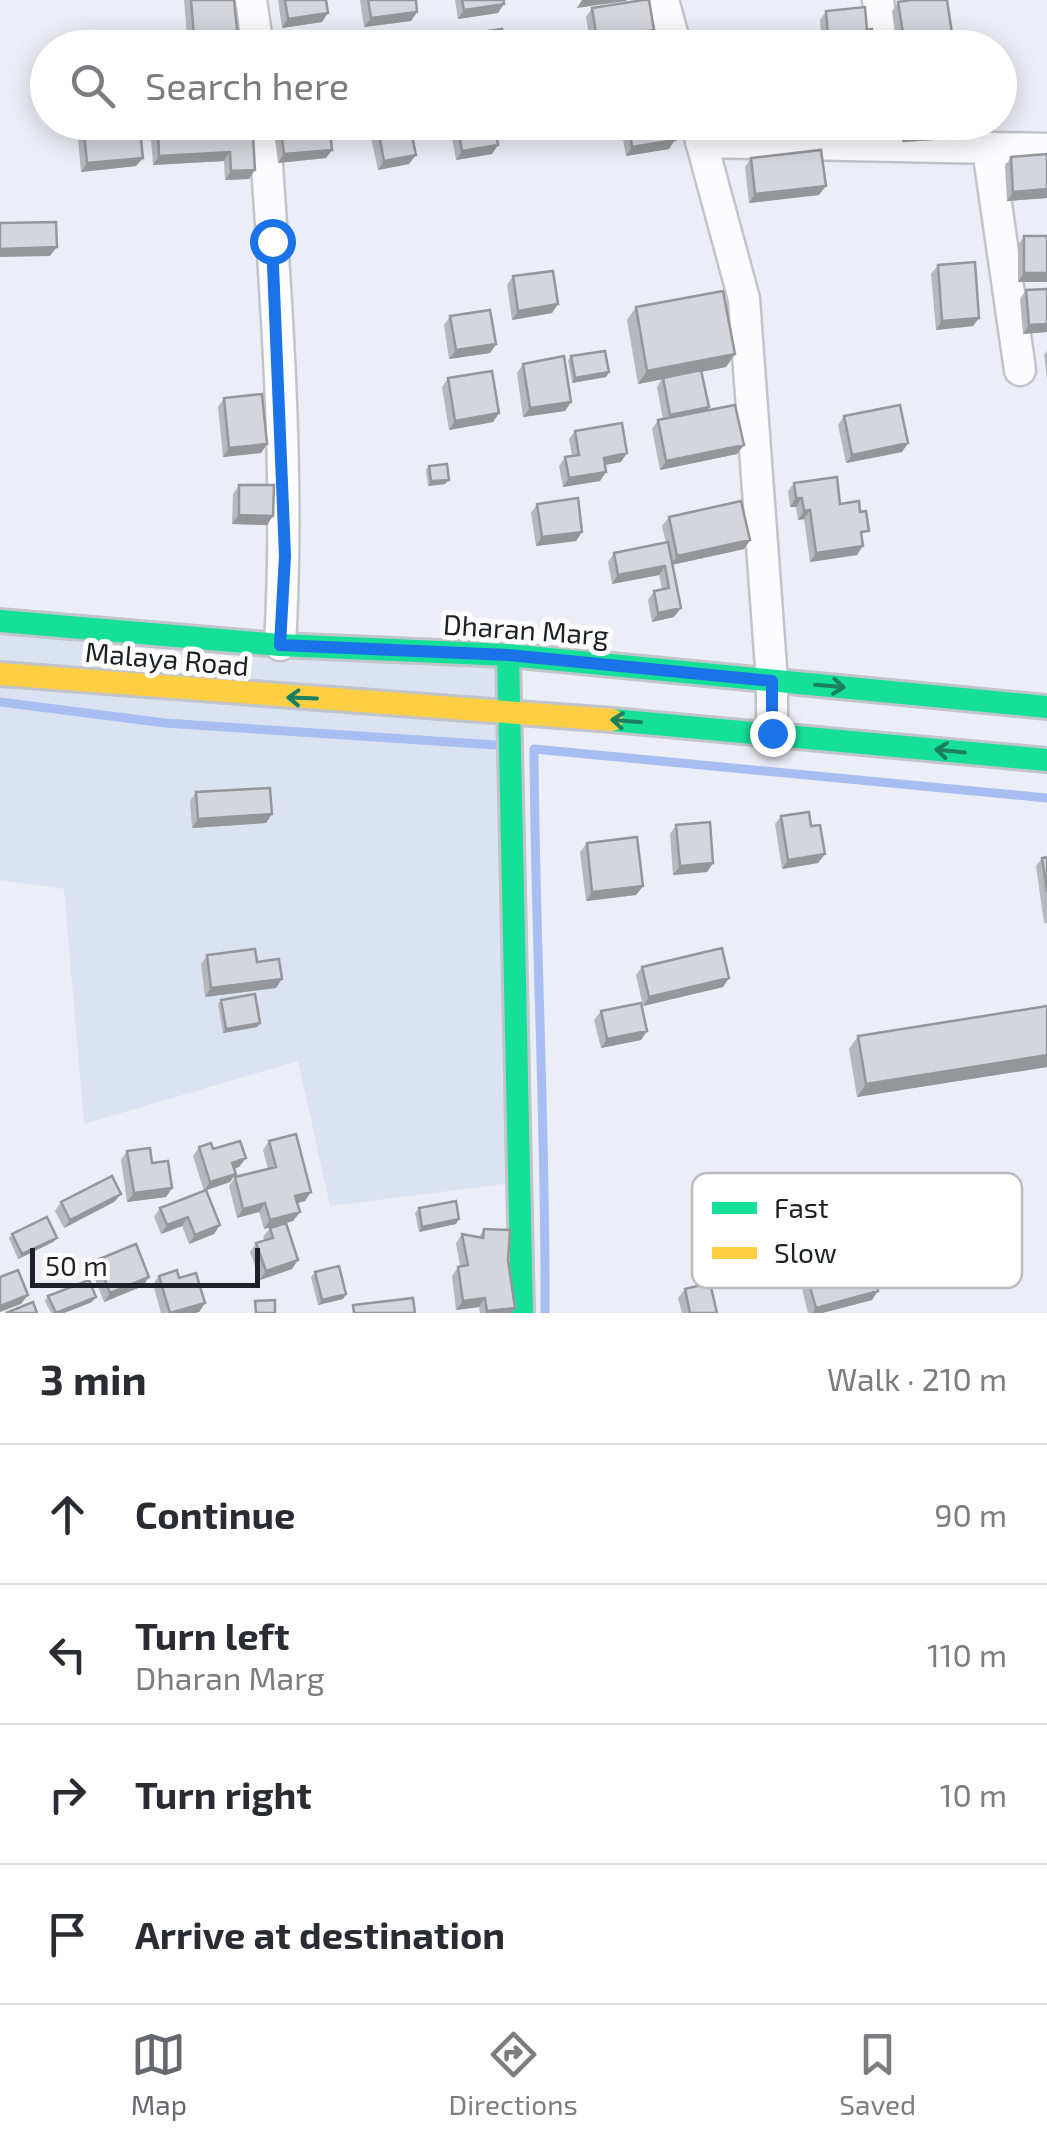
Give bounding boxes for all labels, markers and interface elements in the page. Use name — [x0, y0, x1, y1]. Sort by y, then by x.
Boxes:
search box — [30, 30, 1017, 140]
icon: search — [65, 58, 120, 113]
text: Search here — [145, 62, 349, 108]
route start — [250, 219, 296, 265]
street label: Dharan Marg — [442, 606, 610, 652]
street label: Malaya Road — [84, 634, 250, 682]
one-way arrow — [813, 677, 845, 696]
one-way arrow — [287, 689, 319, 708]
one-way arrow — [611, 711, 643, 730]
route end — [750, 711, 796, 757]
one-way arrow — [934, 741, 967, 760]
legend — [692, 1173, 1022, 1288]
text: Fast — [774, 1190, 829, 1224]
text: Slow — [774, 1235, 837, 1269]
scale bar — [30, 1243, 260, 1288]
text: 50 m — [45, 1248, 108, 1282]
text: 3 min — [40, 1353, 147, 1403]
text: Walk · 210 m — [827, 1359, 1007, 1397]
icon: ahead — [40, 1487, 95, 1542]
text: Continue — [135, 1491, 295, 1537]
text: 90 m — [934, 1495, 1007, 1533]
text: Turn left — [135, 1612, 290, 1658]
icon: left — [40, 1627, 95, 1682]
text: 110 m — [927, 1635, 1007, 1673]
text: Dharan Marg — [135, 1658, 325, 1696]
icon: right — [40, 1767, 95, 1822]
text: Turn right — [135, 1771, 312, 1817]
text: 10 m — [940, 1775, 1007, 1813]
icon: arrive — [40, 1907, 95, 1962]
text: Arrive at destination — [135, 1911, 505, 1957]
tab: Map — [131, 2027, 187, 2121]
tab: Directions — [449, 2027, 578, 2121]
tab: Saved — [839, 2027, 916, 2121]

